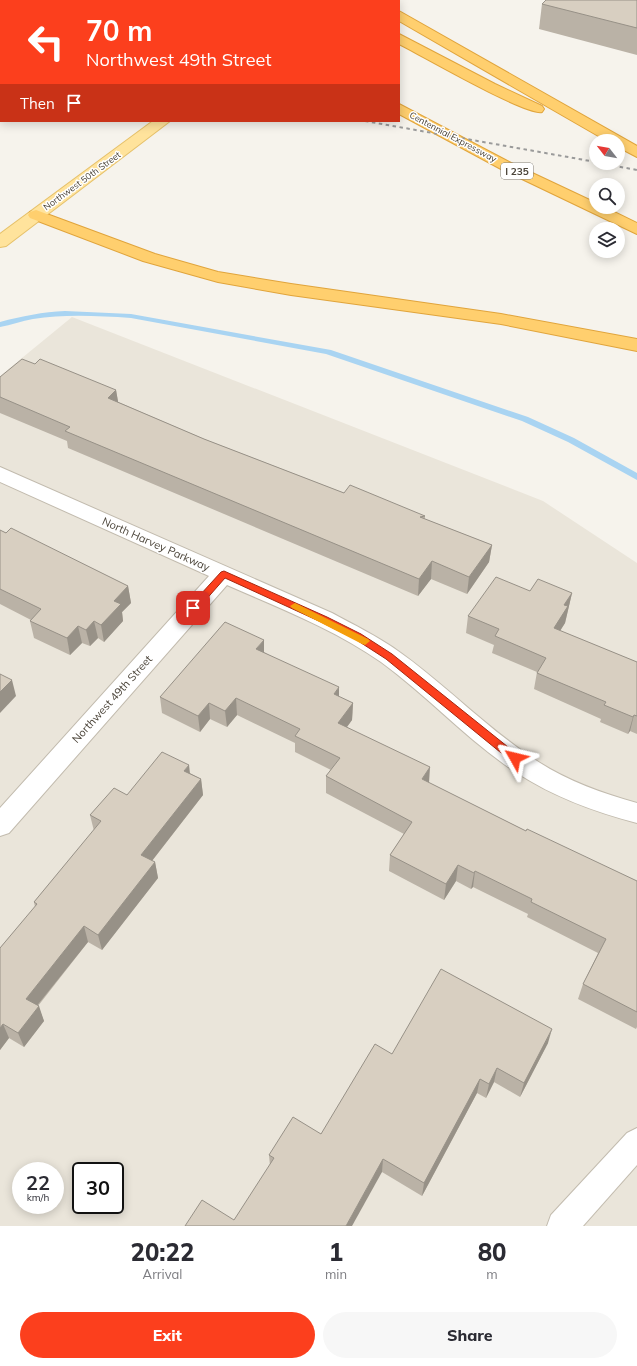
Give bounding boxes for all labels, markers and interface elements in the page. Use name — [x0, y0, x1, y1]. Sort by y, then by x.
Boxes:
text: 70 m — [86, 13, 152, 48]
icon: left — [20, 16, 72, 68]
text: Northwest 49th Street — [86, 48, 272, 71]
icon: arrive — [63, 92, 85, 114]
text: Then — [20, 94, 55, 113]
street label: Centennial Expressway — [407, 109, 499, 165]
north arrow — [589, 134, 625, 170]
map controls — [589, 134, 625, 258]
street label: Northwest 50th Street — [41, 149, 122, 212]
road number: I 235 — [501, 163, 533, 179]
button: search — [589, 178, 625, 214]
button: layers — [589, 222, 625, 258]
street label: North Harvey Parkway — [100, 514, 212, 574]
pin — [176, 591, 210, 625]
icon: arrive — [182, 597, 204, 619]
street label: Northwest 49th Street — [69, 652, 155, 746]
position arrow — [494, 737, 536, 779]
speed limit sign: 30 — [72, 1162, 124, 1214]
text: 22 — [26, 1170, 50, 1195]
text: km/h — [27, 1191, 49, 1204]
text: 20:22 — [131, 1237, 194, 1267]
text: 1 — [329, 1237, 343, 1267]
text: 80 — [478, 1237, 506, 1267]
text: Arrival — [143, 1266, 182, 1282]
text: min — [325, 1266, 347, 1282]
text: m — [486, 1266, 498, 1282]
button: Exit — [20, 1312, 315, 1358]
button: Share — [323, 1312, 617, 1358]

